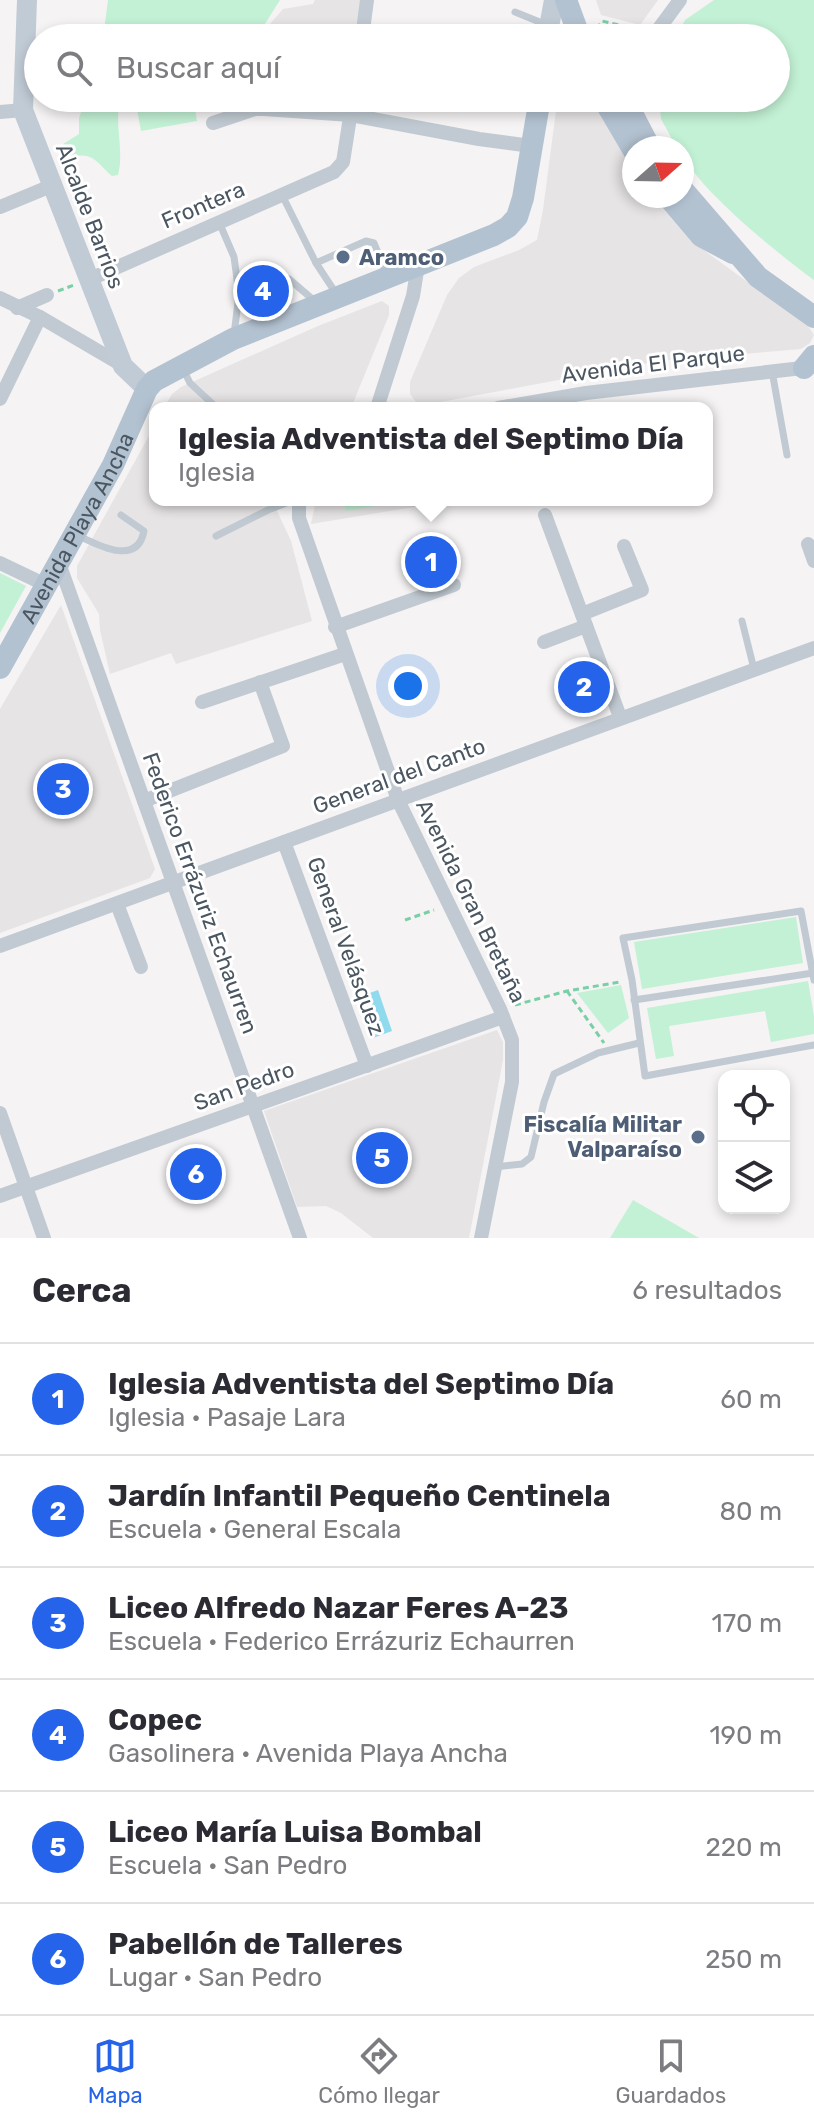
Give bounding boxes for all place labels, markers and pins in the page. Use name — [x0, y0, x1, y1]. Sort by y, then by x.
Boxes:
place label: Aramco — [359, 244, 444, 271]
marker: Aramco — [334, 248, 352, 266]
pin: 4 — [237, 261, 289, 321]
pin: 1 — [405, 532, 457, 592]
pin: 2 — [558, 657, 610, 717]
pin: 3 — [37, 759, 89, 819]
place label: Fiscalía Militar Valparaíso — [523, 1111, 682, 1163]
pin: 5 — [356, 1128, 408, 1188]
marker: Fiscalía Militar Valparaíso — [689, 1128, 707, 1146]
pin: 6 — [170, 1144, 222, 1204]

